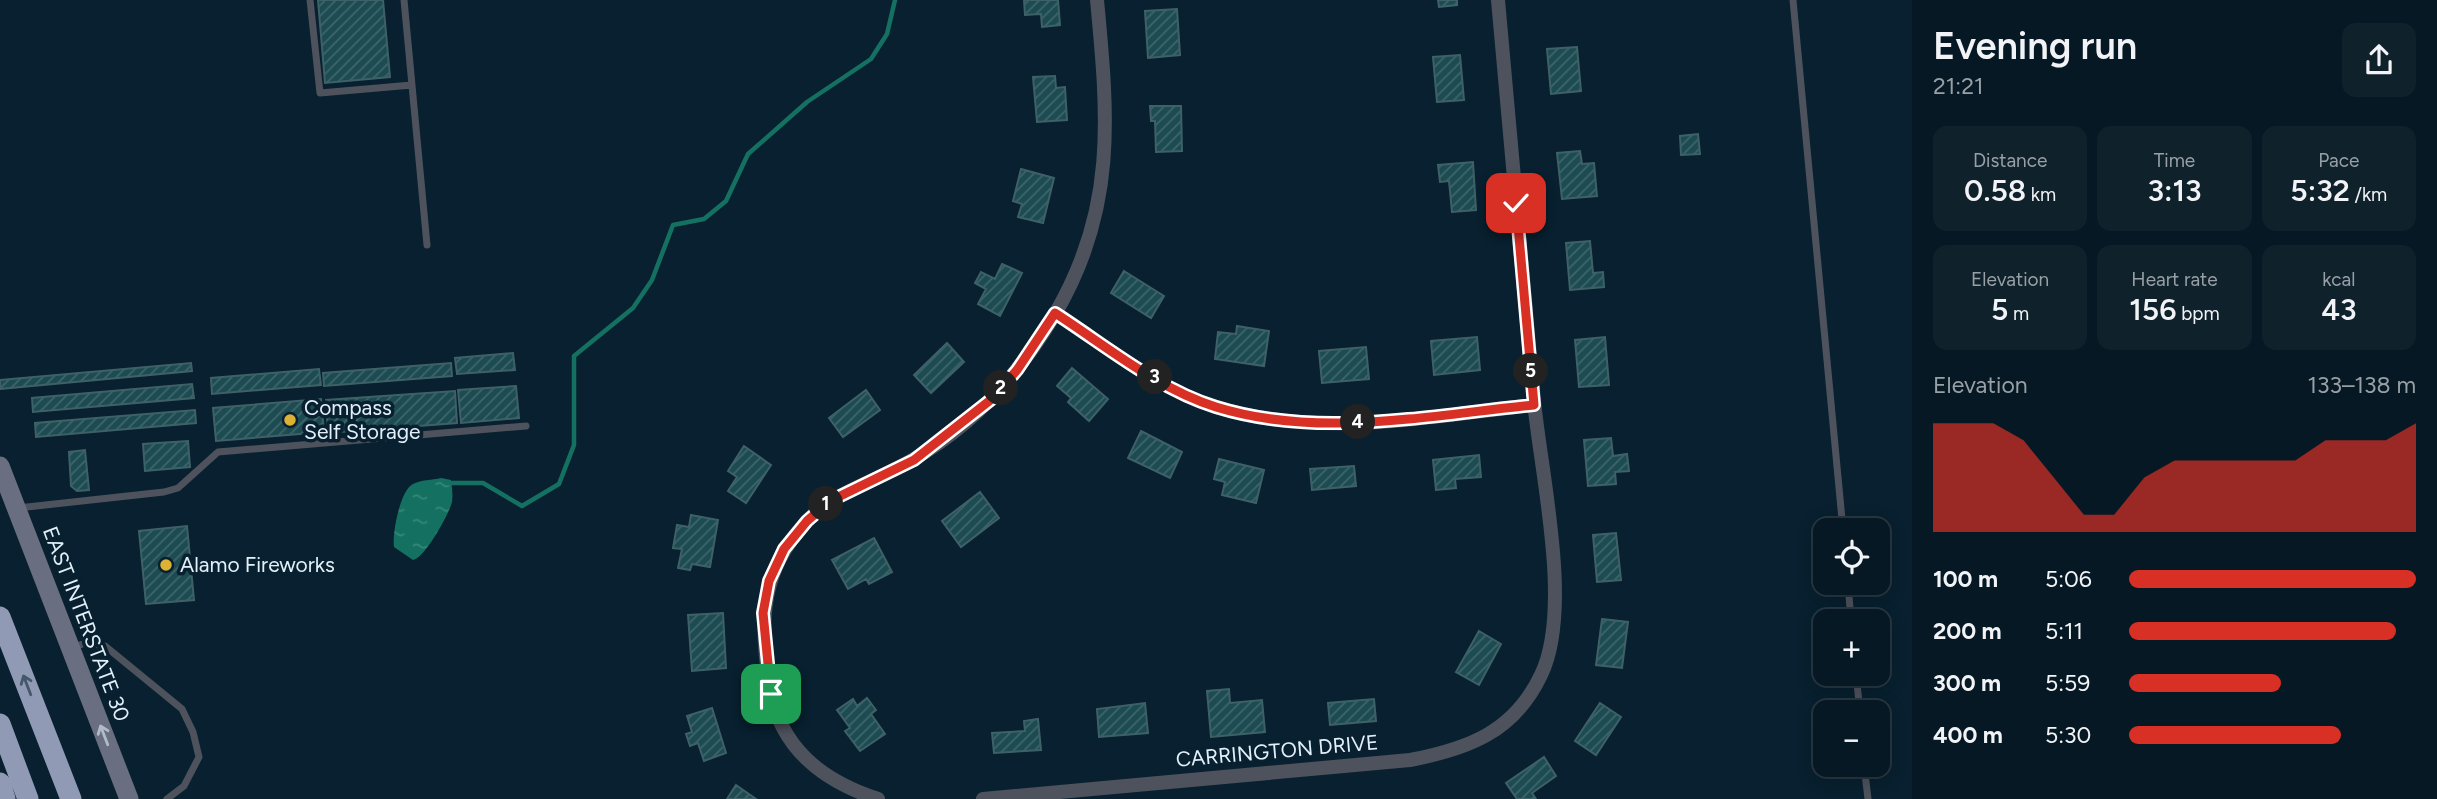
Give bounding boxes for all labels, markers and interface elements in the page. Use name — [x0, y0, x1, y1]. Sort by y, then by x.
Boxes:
text: Evening run — [1933, 23, 2137, 69]
button: share — [2342, 23, 2416, 97]
text: 21:21 — [1933, 72, 1984, 100]
text: Distance — [1973, 149, 2047, 172]
text: Time — [2154, 149, 2195, 172]
text: Pace — [2318, 149, 2359, 172]
text: 0.58 — [1964, 172, 2026, 209]
text: 3:13 — [2147, 172, 2202, 209]
text: 5:32 — [2290, 172, 2350, 209]
pin — [1486, 173, 1546, 233]
text: km — [2026, 183, 2056, 206]
text: /km — [2350, 183, 2387, 206]
icon: check — [1497, 184, 1535, 222]
text: Elevation — [1971, 268, 2049, 291]
text: Heart rate — [2131, 268, 2218, 291]
text: kcal — [2322, 268, 2355, 291]
text: 5 — [1991, 291, 2008, 328]
text: 156 — [2129, 291, 2176, 328]
text: 43 — [2321, 291, 2357, 328]
text: m — [2008, 302, 2029, 325]
text: bpm — [2176, 302, 2220, 325]
pin: 5 — [1514, 354, 1548, 388]
text: 5 — [1525, 359, 1536, 382]
pin: 3 — [1138, 360, 1172, 394]
text: 3 — [1149, 365, 1160, 388]
pin: 2 — [984, 370, 1018, 406]
text: Elevation — [1933, 371, 2028, 399]
text: 133–138 m — [2307, 371, 2416, 399]
text: 2 — [995, 376, 1006, 399]
place label: Compass Self Storage — [304, 395, 420, 444]
pin: 4 — [1340, 404, 1376, 440]
text: 4 — [1351, 410, 1364, 433]
marker: Compass Self Storage — [282, 412, 298, 428]
pin: 1 — [808, 486, 844, 522]
text: 1 — [821, 492, 830, 515]
map controls — [1813, 518, 1890, 777]
button: locate — [1813, 518, 1890, 595]
street label: EAST INTERSTATE 30 — [38, 523, 135, 725]
place label: Alamo Fireworks — [180, 552, 335, 577]
marker: Alamo Fireworks — [158, 557, 174, 573]
text: 100 m — [1933, 565, 1998, 593]
text: 5:06 — [2045, 565, 2092, 593]
button: + — [1813, 609, 1890, 686]
text: 200 m — [1933, 617, 2002, 645]
text: 5:11 — [2045, 617, 2083, 645]
pin — [741, 664, 801, 724]
text: 300 m — [1933, 669, 2001, 697]
text: 5:59 — [2045, 669, 2090, 697]
one-way arrow — [19, 675, 32, 697]
icon: arrive — [752, 675, 790, 713]
button: − — [1813, 700, 1890, 777]
text: 400 m — [1933, 721, 2003, 749]
text: 5:30 — [2045, 721, 2091, 749]
one-way arrow — [97, 725, 110, 747]
street label: CARRINGTON DRIVE — [1175, 729, 1379, 772]

